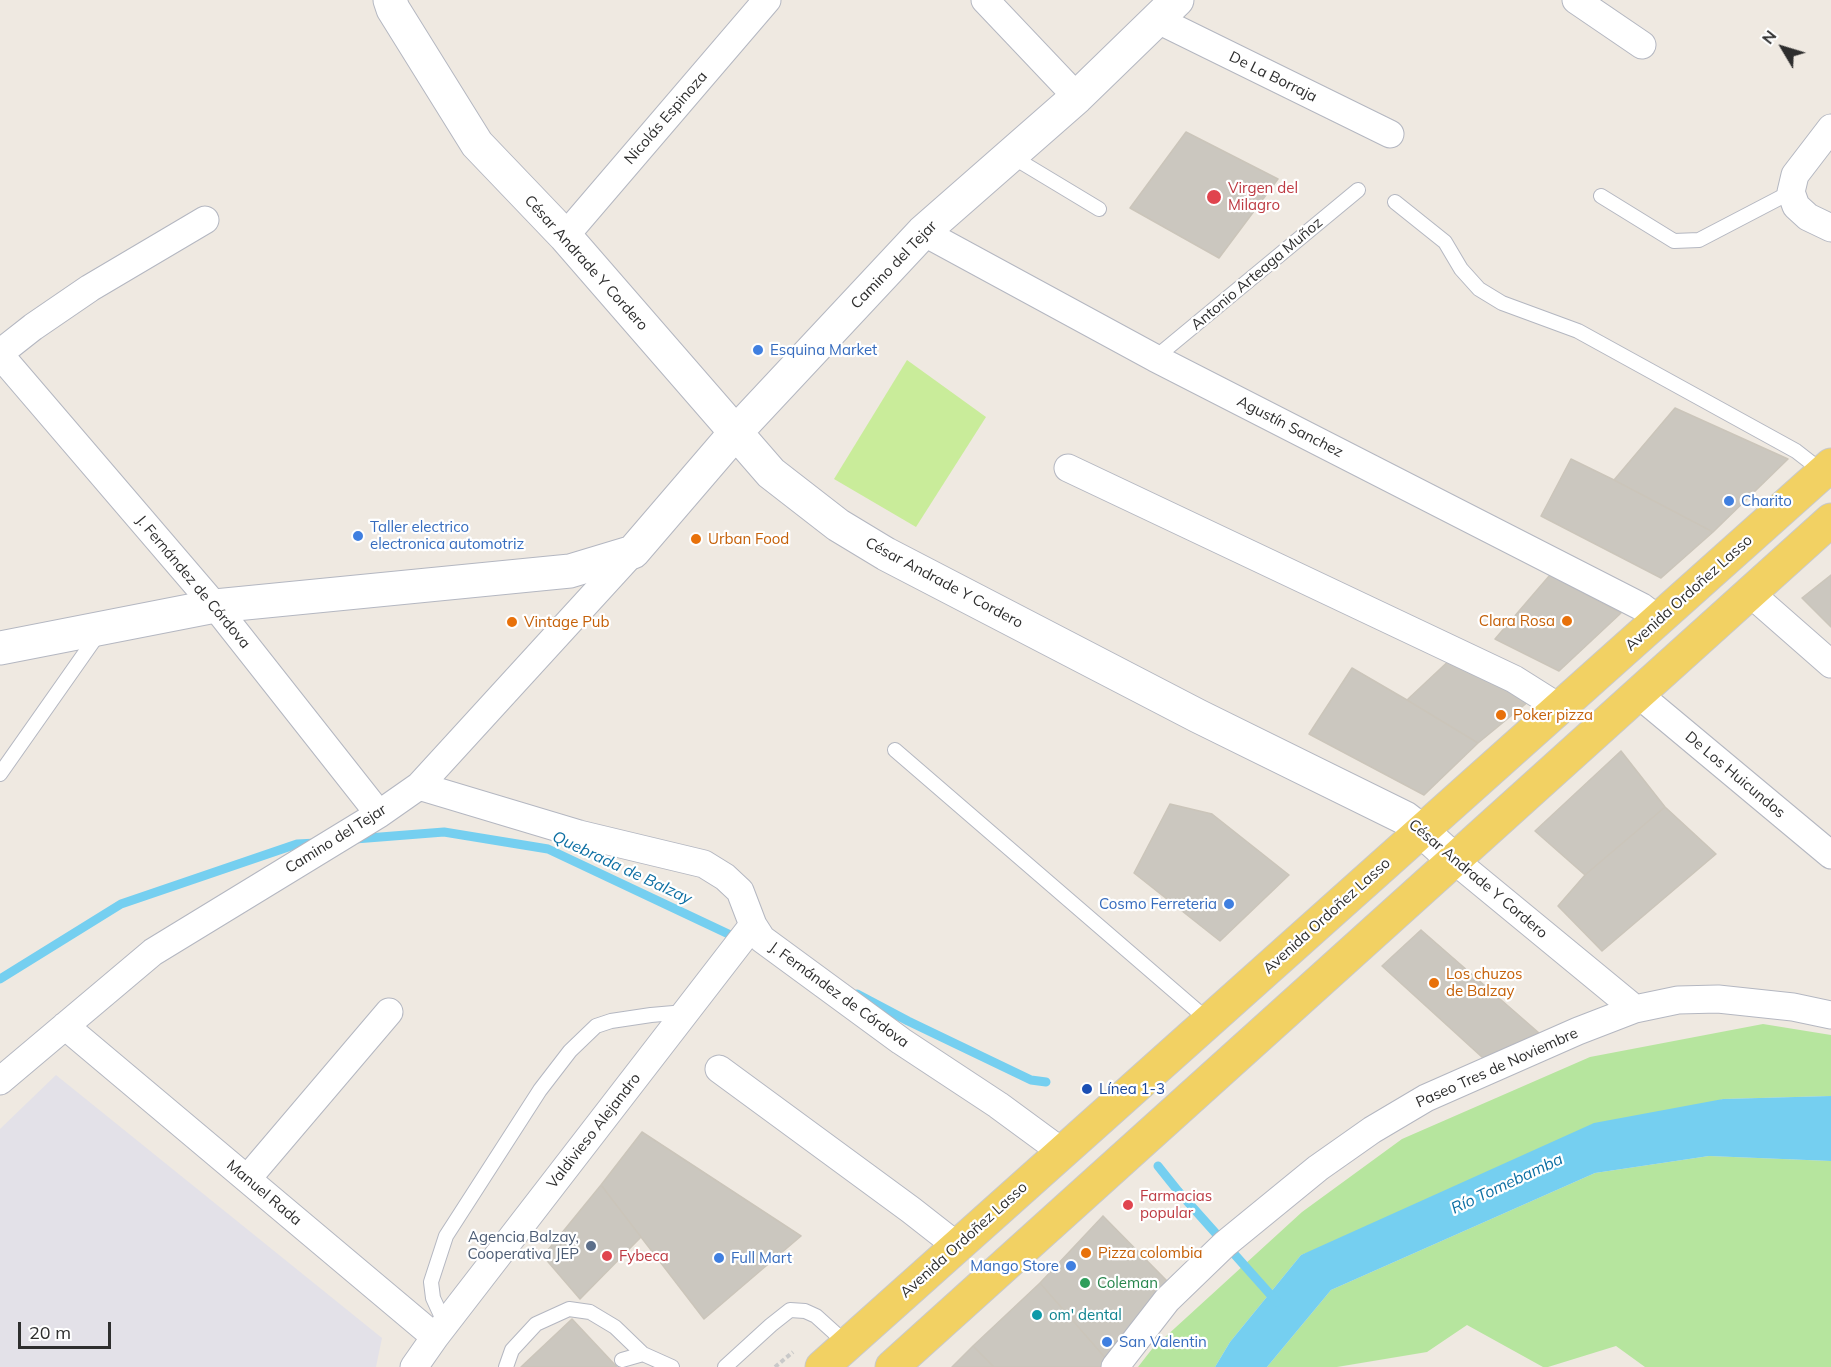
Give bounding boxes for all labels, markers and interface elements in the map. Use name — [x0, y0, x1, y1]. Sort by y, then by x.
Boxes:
north arrow — [1753, 18, 1813, 78]
text: N — [1757, 26, 1780, 48]
street label: De La Borraja — [1226, 48, 1320, 106]
street label: Nicolás Espinoza — [621, 68, 711, 168]
place label: Virgen del Milagro — [1228, 179, 1298, 214]
marker: Virgen del Milagro — [1205, 188, 1223, 206]
street label: César Andrade Y Cordero — [521, 192, 651, 334]
street label: Antonio Arteaga Muñoz — [1188, 214, 1326, 334]
street label: Camino del Tejar — [847, 217, 941, 313]
place label: Esquina Market — [770, 341, 877, 359]
marker: Esquina Market — [751, 343, 765, 357]
street label: Agustín Sanchez — [1234, 392, 1346, 462]
place label: Charito — [1741, 492, 1792, 510]
marker: Charito — [1722, 494, 1736, 508]
street label: J. Fernández de Córdova — [132, 512, 254, 652]
place label: Taller electrico electronica automotriz — [370, 518, 524, 553]
marker: Taller electrico electronica automotriz — [351, 529, 365, 543]
place label: Urban Food — [708, 530, 789, 548]
street label: Avenida Ordoñez Lasso — [1622, 531, 1756, 655]
marker: Urban Food — [689, 532, 703, 546]
street label: César Andrade Y Cordero — [862, 534, 1026, 632]
place label: Clara Rosa — [1479, 612, 1555, 630]
place label: Vintage Pub — [524, 613, 610, 631]
marker: Clara Rosa — [1560, 614, 1574, 628]
marker: Vintage Pub — [505, 615, 519, 629]
place label: Poker pizza — [1513, 706, 1593, 724]
marker: Poker pizza — [1494, 708, 1508, 722]
street label: De Los Huicundos — [1681, 728, 1789, 822]
street label: Camino del Tejar — [282, 801, 390, 877]
street label: César Andrade Y Cordero — [1405, 816, 1551, 942]
water label: Quebrada de Balzay — [549, 827, 695, 909]
street label: Avenida Ordoñez Lasso — [1260, 854, 1394, 978]
place label: Cosmo Ferreteria — [1099, 895, 1217, 913]
marker: Cosmo Ferreteria — [1222, 897, 1236, 911]
street label: J. Fernández de Córdova — [766, 938, 912, 1052]
place label: Los chuzos de Balzay — [1446, 965, 1523, 1000]
marker: Los chuzos de Balzay — [1427, 976, 1441, 990]
street label: Paseo Tres de Noviembre — [1413, 1024, 1581, 1112]
street label: Valdivieso Alejandro — [543, 1070, 645, 1192]
place label: Línea 1-3 — [1099, 1080, 1165, 1098]
marker: Línea 1-3 — [1080, 1082, 1094, 1096]
water label: Río Tomebamba — [1448, 1150, 1566, 1218]
street label: Manuel Rada — [223, 1156, 305, 1230]
street label: Avenida Ordoñez Lasso — [897, 1178, 1031, 1302]
place label: Farmacias popular — [1140, 1187, 1212, 1222]
marker: Farmacias popular — [1121, 1198, 1135, 1212]
place label: Agencia Balzay, Cooperativa JEP — [468, 1228, 579, 1263]
marker: Agencia Balzay, Cooperativa JEP — [584, 1239, 598, 1253]
place label: Pizza colombia — [1098, 1244, 1202, 1262]
marker: Pizza colombia — [1079, 1246, 1093, 1260]
place label: Fybeca — [619, 1247, 669, 1265]
marker: Fybeca — [600, 1249, 614, 1263]
place label: Full Mart — [731, 1249, 792, 1267]
marker: Full Mart — [712, 1251, 726, 1265]
place label: Mango Store — [970, 1257, 1059, 1275]
marker: Mango Store — [1064, 1259, 1078, 1273]
place label: Coleman — [1097, 1274, 1158, 1292]
marker: Coleman — [1078, 1276, 1092, 1290]
place label: om' dental — [1049, 1306, 1122, 1324]
marker: om' dental — [1030, 1308, 1044, 1322]
scale bar — [21, 1310, 114, 1348]
text: 20 m — [29, 1321, 71, 1344]
place label: San Valentin — [1119, 1333, 1207, 1351]
marker: San Valentin — [1100, 1335, 1114, 1349]

